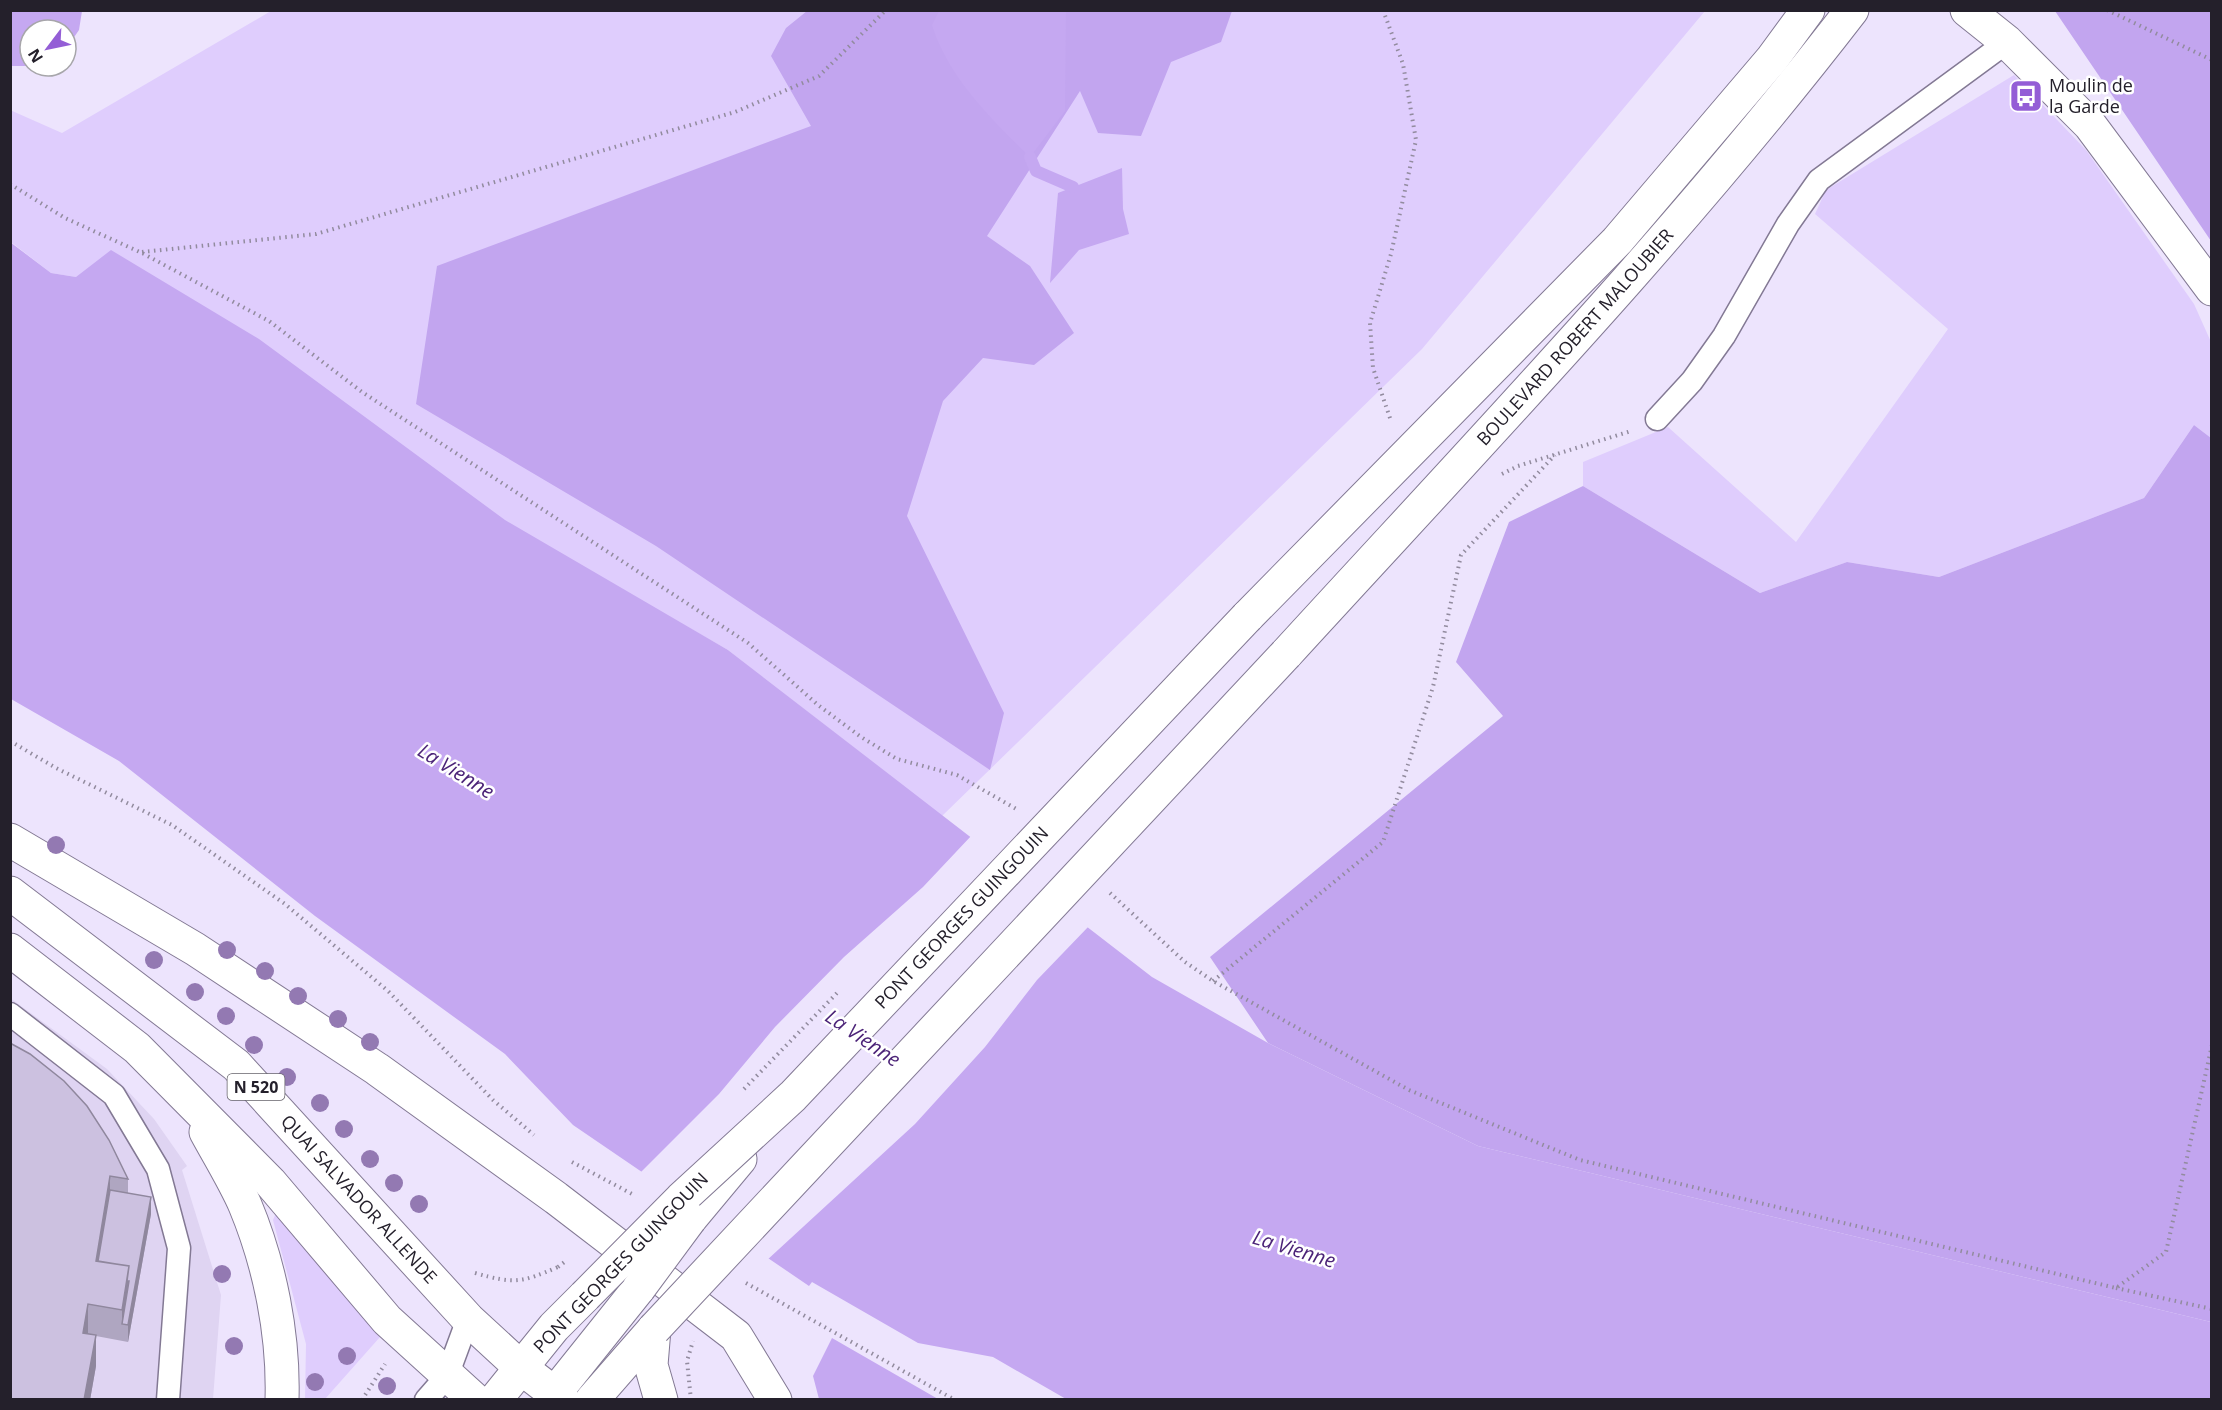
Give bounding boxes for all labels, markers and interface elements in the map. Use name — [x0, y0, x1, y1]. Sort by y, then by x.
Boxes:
north arrow — [18, 18, 78, 78]
text: N — [23, 45, 48, 67]
place label: Moulin de la Garde — [2049, 73, 2133, 118]
bus stop icon: Moulin de la Garde — [2008, 78, 2044, 114]
street label: BOULEVARD ROBERT MALOUBIER — [1471, 223, 1678, 450]
water label: La Vienne — [413, 737, 500, 805]
street label: PONT GEORGES GUINGOUIN — [869, 821, 1053, 1014]
water label: La Vienne — [820, 1003, 906, 1073]
road number: N 520 — [228, 1074, 284, 1100]
street label: QUAI SALVADOR ALLENDE — [276, 1109, 443, 1288]
street label: PONT GEORGES GUINGOUIN — [527, 1167, 713, 1358]
water label: La Vienne — [1250, 1223, 1339, 1274]

